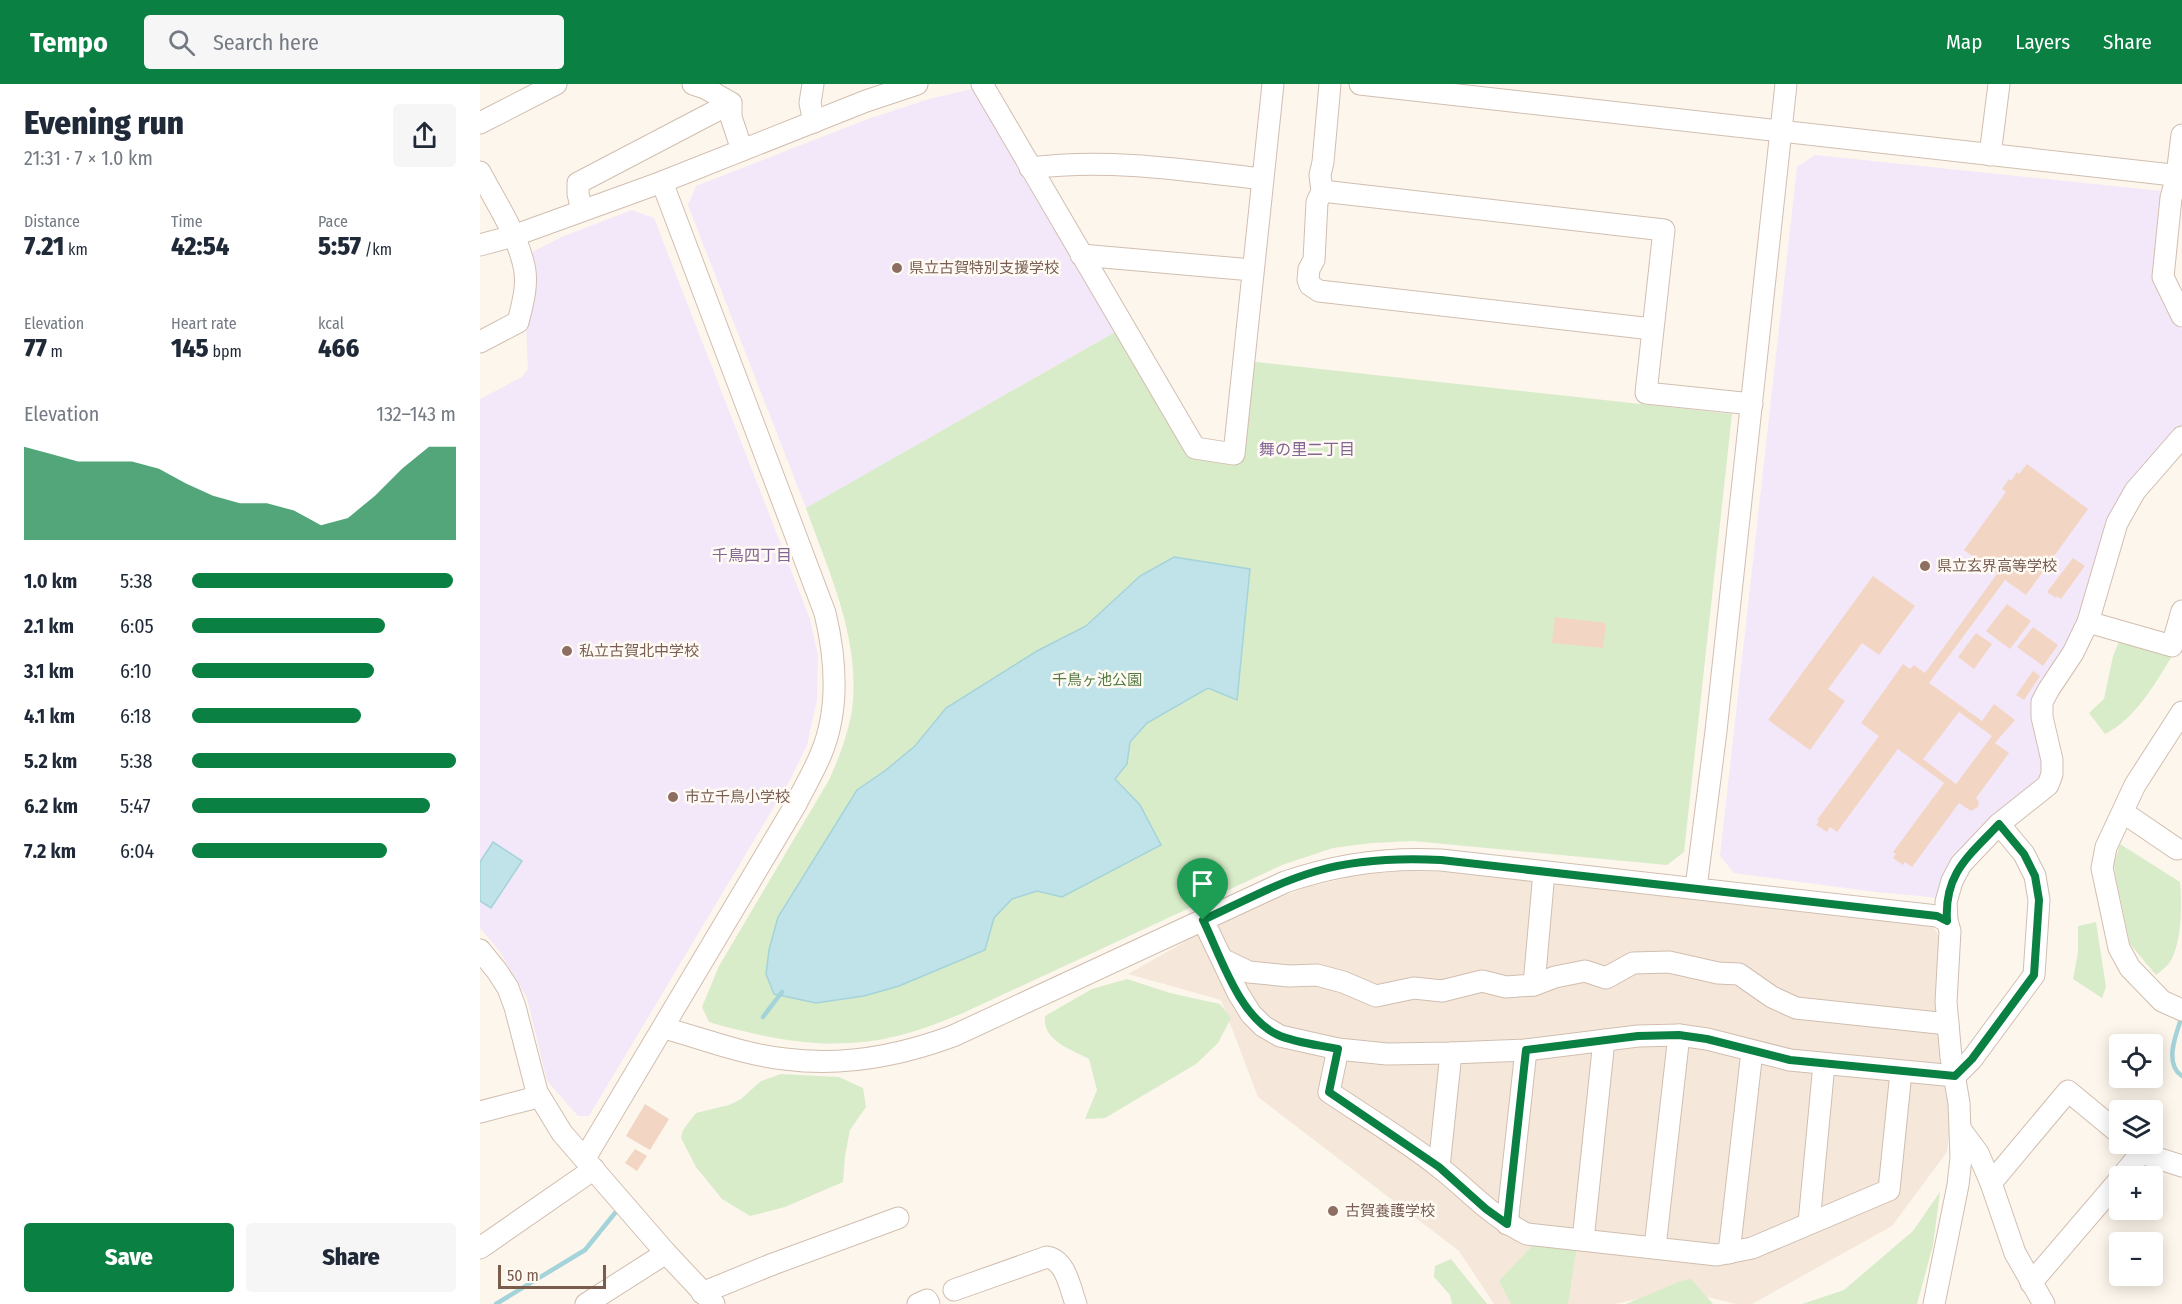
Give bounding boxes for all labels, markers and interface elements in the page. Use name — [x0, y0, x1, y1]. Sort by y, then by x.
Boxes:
search box — [144, 15, 564, 69]
text: Tempo — [30, 26, 108, 59]
icon: search — [165, 26, 198, 59]
text: Search here — [213, 29, 319, 56]
text: Map — [1946, 29, 1982, 55]
text: Layers — [2015, 29, 2070, 55]
text: Share — [2103, 29, 2152, 55]
text: Evening run — [24, 103, 184, 143]
button: share — [393, 104, 456, 167]
text: 21:31 · 7 × 1.0 km — [24, 146, 153, 170]
text: Distance — [24, 212, 80, 231]
text: Time — [171, 212, 203, 231]
text: Pace — [318, 212, 348, 231]
text: 7.21 — [24, 231, 64, 262]
text: 42:54 — [171, 231, 229, 262]
text: 5:57 — [318, 231, 361, 262]
text: km — [64, 240, 88, 259]
text: /km — [361, 240, 392, 259]
place label: 県立古賀特別支援学校 — [909, 259, 1059, 277]
marker: 県立古賀特別支援学校 — [890, 261, 904, 275]
text: Elevation — [24, 314, 84, 333]
text: Heart rate — [171, 314, 237, 333]
text: kcal — [318, 314, 344, 333]
text: 77 — [24, 333, 47, 364]
text: 145 — [171, 333, 209, 364]
text: 466 — [318, 333, 359, 364]
text: m — [47, 342, 63, 361]
text: bpm — [209, 342, 242, 361]
text: Elevation — [24, 402, 99, 426]
text: 132–143 m — [376, 402, 456, 426]
district label: 舞の里二丁目 — [1259, 440, 1355, 459]
district label: 千鳥四丁目 — [712, 546, 792, 565]
place label: 県立玄界高等学校 — [1937, 557, 2057, 575]
marker: 県立玄界高等学校 — [1918, 559, 1932, 573]
text: 1.0 km — [24, 569, 77, 593]
text: 5:38 — [120, 569, 153, 593]
text: 2.1 km — [24, 614, 74, 638]
text: 6:05 — [120, 614, 154, 638]
place label: 私立古賀北中学校 — [579, 642, 699, 660]
marker: 私立古賀北中学校 — [560, 644, 574, 658]
text: 3.1 km — [24, 659, 74, 683]
text: 6:10 — [120, 659, 152, 683]
park label: 千鳥ヶ池公園 — [1052, 671, 1142, 689]
text: 4.1 km — [24, 704, 75, 728]
text: 6:18 — [120, 704, 151, 728]
text: 5.2 km — [24, 749, 77, 773]
text: 5:38 — [120, 749, 153, 773]
place label: 市立千鳥小学校 — [685, 788, 790, 806]
marker: 市立千鳥小学校 — [666, 790, 680, 804]
text: 6.2 km — [24, 794, 78, 818]
text: 5:47 — [120, 794, 151, 818]
text: 7.2 km — [24, 839, 76, 863]
text: 6:04 — [120, 839, 154, 863]
pin — [1177, 858, 1228, 920]
icon: arrive — [1186, 867, 1219, 900]
map controls — [2109, 1034, 2163, 1286]
button: locate — [2109, 1034, 2163, 1088]
button: layers — [2109, 1100, 2163, 1154]
button: + — [2109, 1166, 2163, 1220]
place label: 古賀養護学校 — [1345, 1202, 1435, 1220]
marker: 古賀養護学校 — [1326, 1204, 1340, 1218]
button: Save — [24, 1223, 234, 1292]
button: Share — [246, 1223, 456, 1292]
button: − — [2109, 1232, 2163, 1286]
scale bar — [498, 1262, 606, 1290]
text: 50 m — [507, 1266, 539, 1285]

